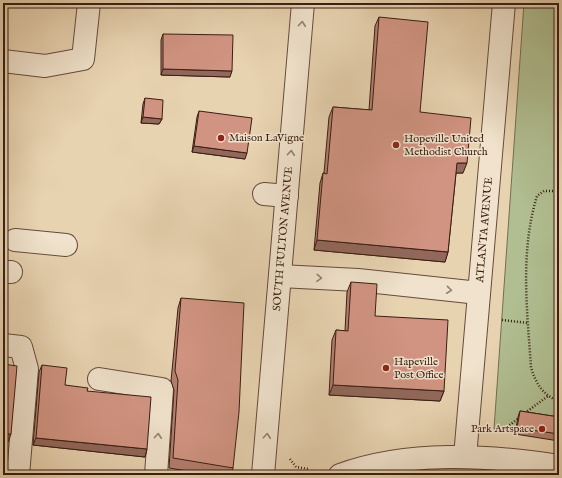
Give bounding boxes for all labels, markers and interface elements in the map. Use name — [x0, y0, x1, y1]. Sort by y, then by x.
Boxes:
one-way arrow — [297, 21, 306, 27]
place label: Maison LaVigne — [229, 131, 304, 145]
place label: Hopeville United Methodist Church — [404, 132, 488, 159]
marker: Maison LaVigne — [216, 133, 226, 143]
marker: Hopeville United Methodist Church — [391, 140, 401, 150]
one-way arrow — [286, 150, 295, 156]
street label: SOUTH FULTON AVENUE — [270, 166, 296, 312]
street label: ATLANTA AVENUE — [473, 176, 496, 284]
one-way arrow — [316, 274, 322, 282]
one-way arrow — [446, 285, 452, 294]
place label: Hapeville Post Office — [394, 355, 444, 382]
marker: Hapeville Post Office — [381, 363, 391, 373]
place label: Park Artspace — [471, 422, 534, 436]
marker: Park Artspace — [537, 424, 547, 434]
one-way arrow — [154, 433, 163, 439]
one-way arrow — [262, 433, 271, 439]

